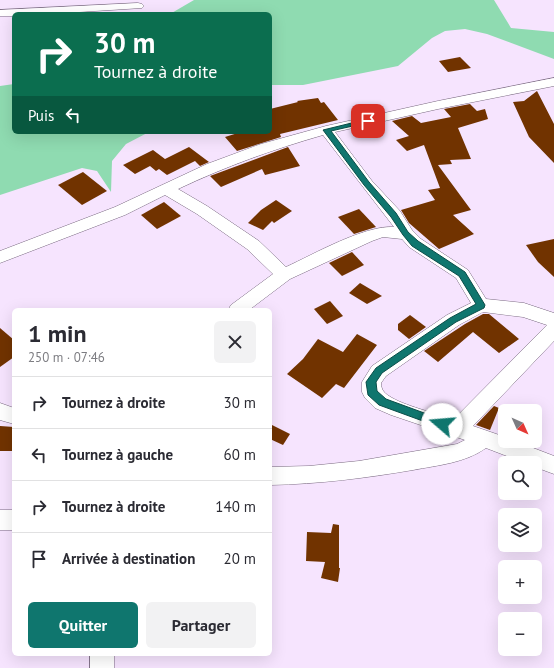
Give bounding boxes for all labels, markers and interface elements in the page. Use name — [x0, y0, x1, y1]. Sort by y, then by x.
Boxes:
text: 30 m — [94, 24, 155, 61]
icon: right — [28, 28, 80, 80]
text: Tournez à droite — [94, 60, 217, 83]
icon: left — [62, 104, 84, 126]
pin — [351, 104, 385, 138]
text: Puis — [28, 106, 54, 125]
icon: arrive — [357, 110, 379, 132]
text: 1 min — [28, 318, 87, 349]
button: close — [214, 321, 256, 363]
text: 250 m · 07:46 — [28, 349, 105, 366]
icon: right — [28, 392, 50, 414]
text: Tournez à droite — [62, 393, 165, 412]
text: 30 m — [223, 393, 256, 412]
position arrow — [421, 403, 463, 445]
north arrow — [498, 404, 542, 448]
map controls — [498, 404, 542, 656]
icon: left — [28, 444, 50, 466]
text: Tournez à gauche — [62, 445, 173, 464]
text: 60 m — [223, 445, 256, 464]
button: search — [498, 456, 542, 500]
icon: right — [28, 496, 50, 518]
text: Tournez à droite — [62, 497, 165, 516]
text: 140 m — [215, 497, 256, 516]
button: layers — [498, 508, 542, 552]
icon: arrive — [28, 548, 50, 570]
text: Arrivée à destination — [62, 549, 195, 568]
text: 20 m — [223, 549, 256, 568]
button: + — [498, 560, 542, 604]
button: Quitter — [28, 602, 138, 648]
button: Partager — [146, 602, 256, 648]
button: − — [498, 612, 542, 656]

